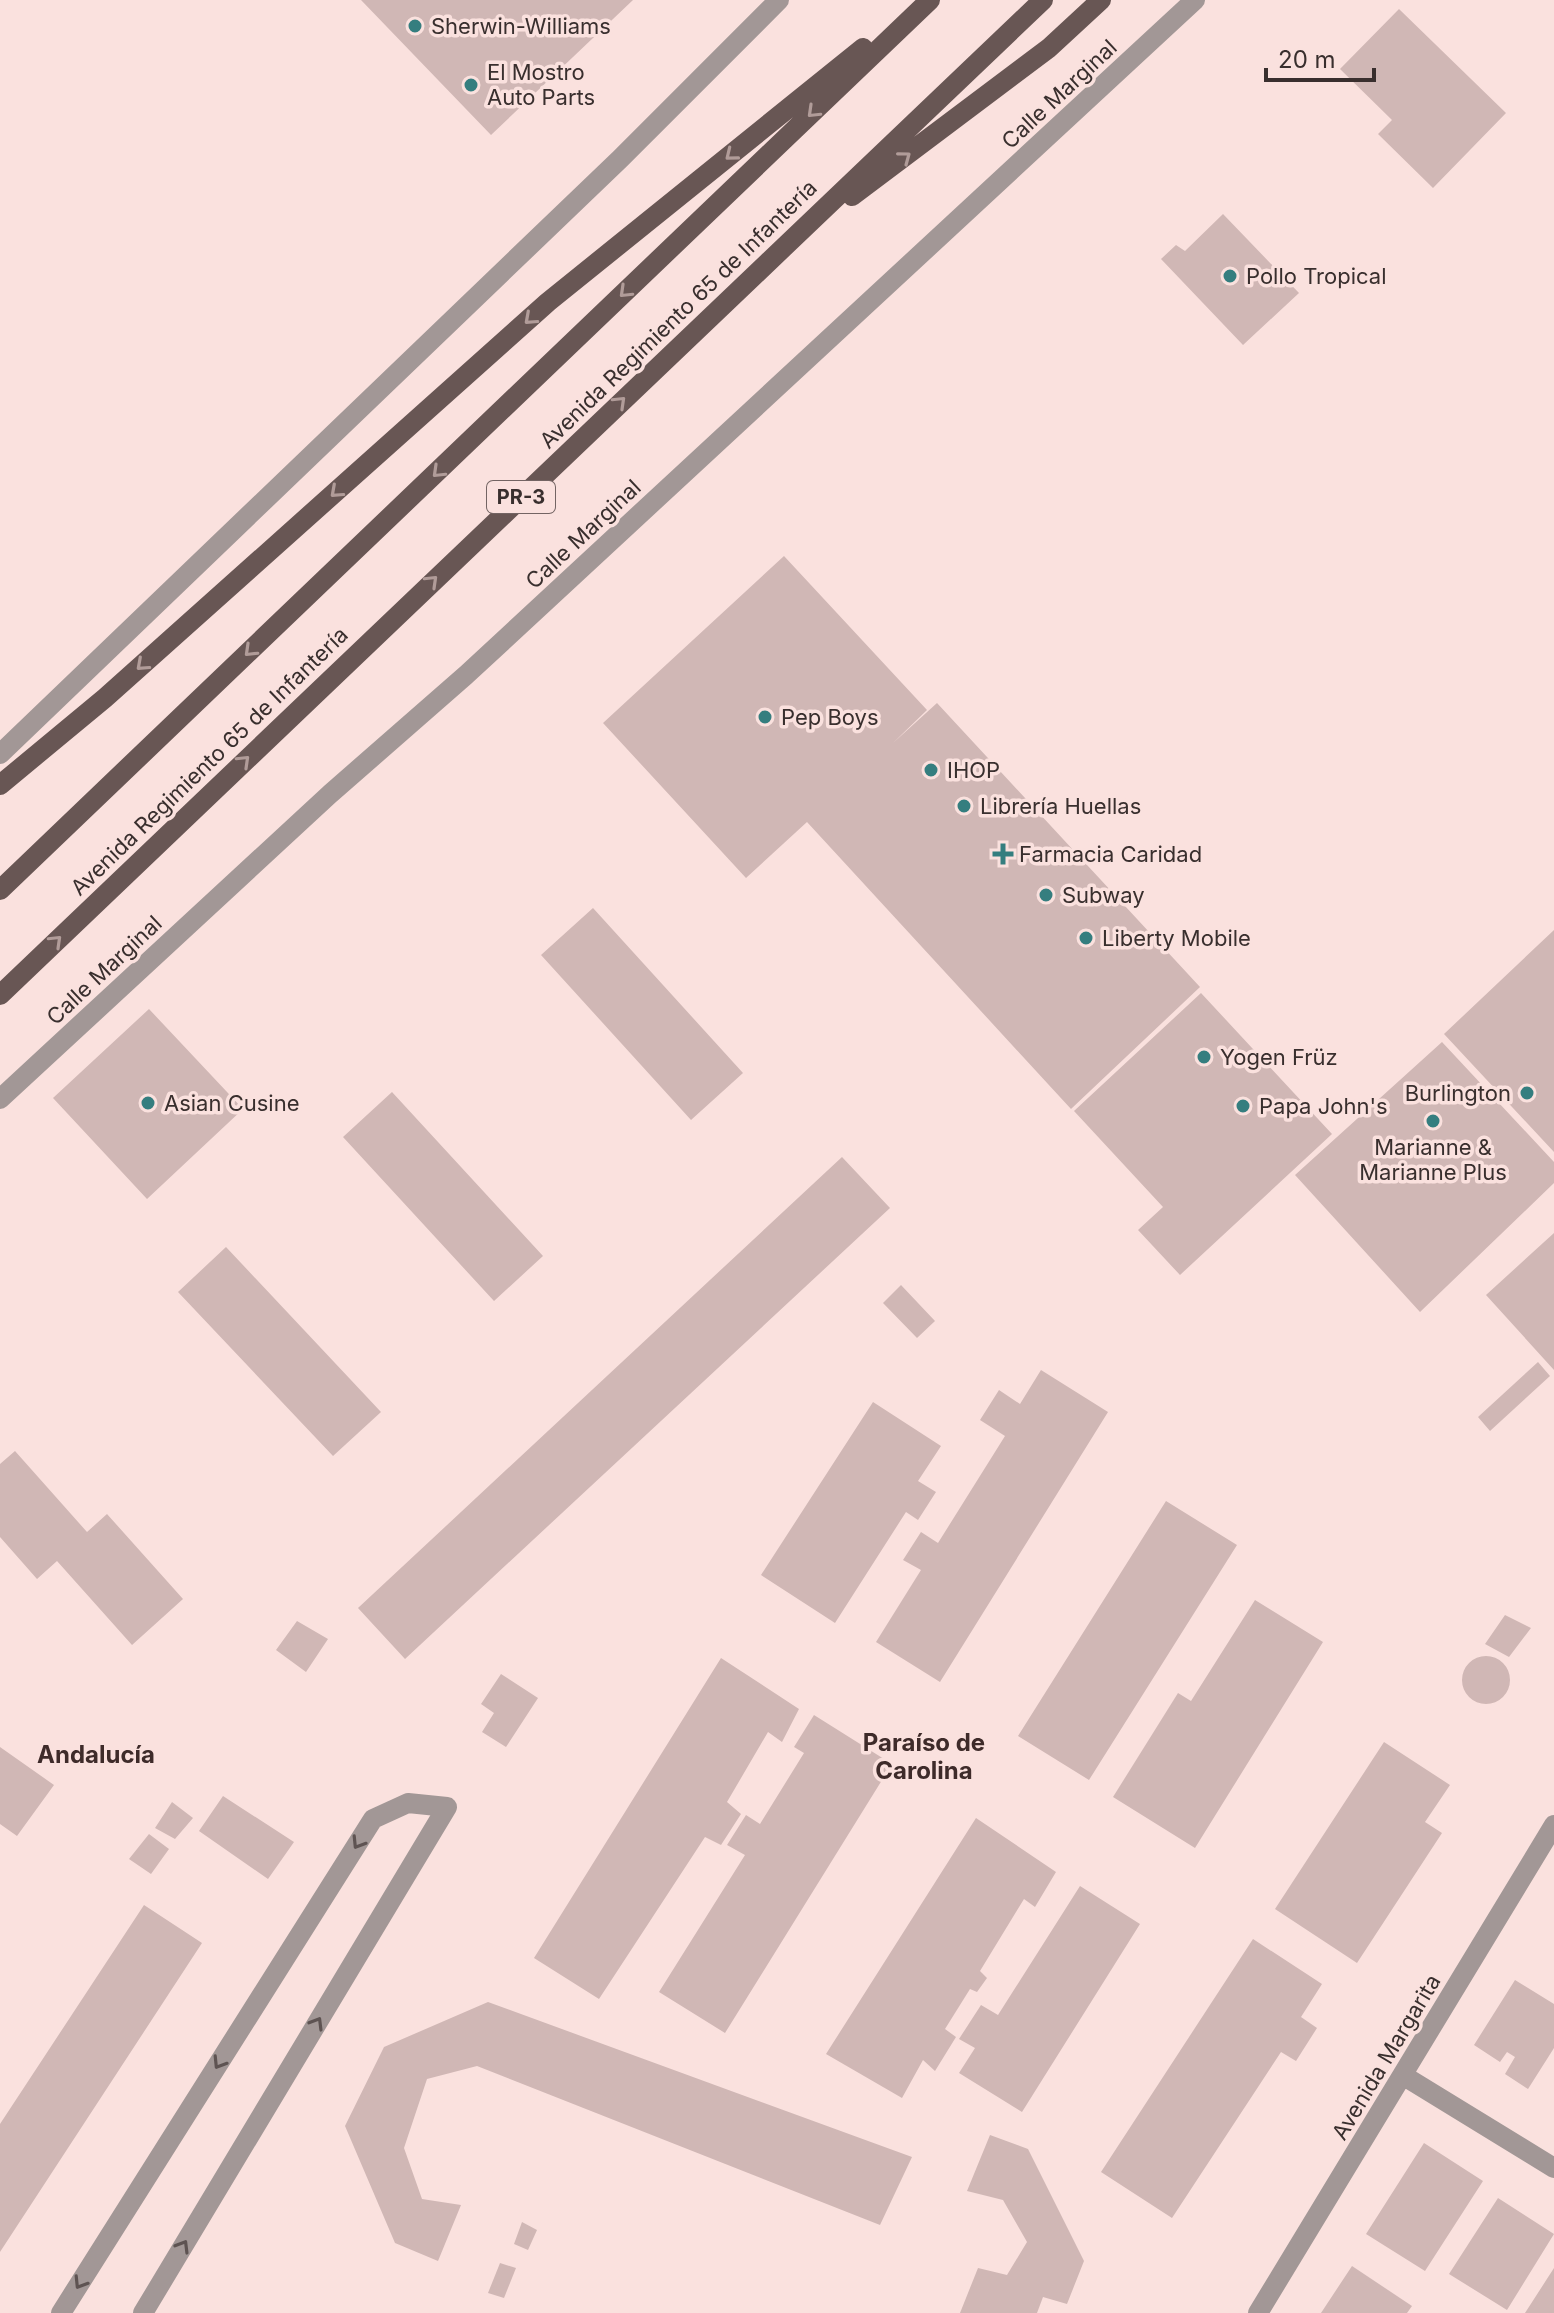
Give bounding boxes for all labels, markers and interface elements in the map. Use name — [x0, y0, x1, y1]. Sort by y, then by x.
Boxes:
place label: Sherwin-Williams — [431, 13, 611, 39]
marker: Sherwin-Williams — [406, 17, 424, 35]
scale bar — [1266, 32, 1374, 82]
street label: Calle Marginal — [996, 34, 1122, 154]
text: 20 m — [1278, 45, 1336, 74]
place label: El Mostro Auto Parts — [487, 59, 595, 110]
marker: El Mostro Auto Parts — [462, 76, 480, 94]
one-way arrow — [808, 103, 822, 117]
one-way arrow — [725, 145, 740, 159]
one-way arrow — [896, 152, 911, 166]
street label: Avenida Regimiento 65 de Infantería — [534, 174, 822, 454]
place label: Pollo Tropical — [1246, 263, 1387, 289]
marker: Pollo Tropical — [1221, 267, 1239, 285]
one-way arrow — [620, 283, 635, 297]
one-way arrow — [524, 309, 539, 324]
one-way arrow — [611, 397, 625, 411]
one-way arrow — [433, 462, 447, 477]
street label: Calle Marginal — [520, 474, 646, 594]
road number: PR-3 — [487, 481, 555, 513]
one-way arrow — [330, 482, 345, 497]
one-way arrow — [423, 576, 437, 591]
street label: Avenida Regimiento 65 de Infantería — [65, 621, 353, 901]
one-way arrow — [245, 642, 259, 657]
one-way arrow — [136, 655, 151, 670]
place label: Pep Boys — [781, 704, 879, 730]
marker: Pep Boys — [756, 708, 774, 726]
one-way arrow — [234, 756, 249, 770]
place label: IHOP — [947, 757, 1000, 783]
marker: IHOP — [922, 761, 940, 779]
place label: Librería Huellas — [980, 793, 1141, 819]
marker: Librería Huellas — [955, 797, 973, 815]
place label: Farmacia Caridad — [1019, 841, 1202, 867]
marker: Farmacia Caridad — [994, 845, 1012, 863]
place label: Subway — [1062, 882, 1145, 908]
marker: Subway — [1037, 886, 1055, 904]
street label: Calle Marginal — [41, 910, 167, 1030]
place label: Liberty Mobile — [1102, 925, 1251, 951]
marker: Liberty Mobile — [1077, 929, 1095, 947]
one-way arrow — [47, 936, 61, 950]
place label: Yogen Früz — [1220, 1044, 1338, 1070]
marker: Yogen Früz — [1195, 1048, 1213, 1066]
place label: Burlington — [1405, 1080, 1511, 1106]
marker: Burlington — [1518, 1084, 1536, 1102]
place label: Asian Cusine — [164, 1090, 300, 1116]
place label: Papa John's — [1259, 1093, 1388, 1119]
marker: Asian Cusine — [139, 1094, 157, 1112]
marker: Papa John's — [1234, 1097, 1252, 1115]
marker: Marianne & Marianne Plus — [1424, 1112, 1442, 1130]
place label: Marianne & Marianne Plus — [1359, 1134, 1507, 1185]
district label: Paraíso de Carolina — [863, 1728, 985, 1785]
district label: Andalucía — [37, 1740, 155, 1769]
one-way arrow — [353, 1834, 368, 1849]
street label: Avenida Margarita — [1326, 1970, 1446, 2144]
one-way arrow — [307, 2017, 323, 2032]
one-way arrow — [214, 2054, 229, 2069]
one-way arrow — [173, 2240, 189, 2255]
one-way arrow — [75, 2274, 90, 2289]

